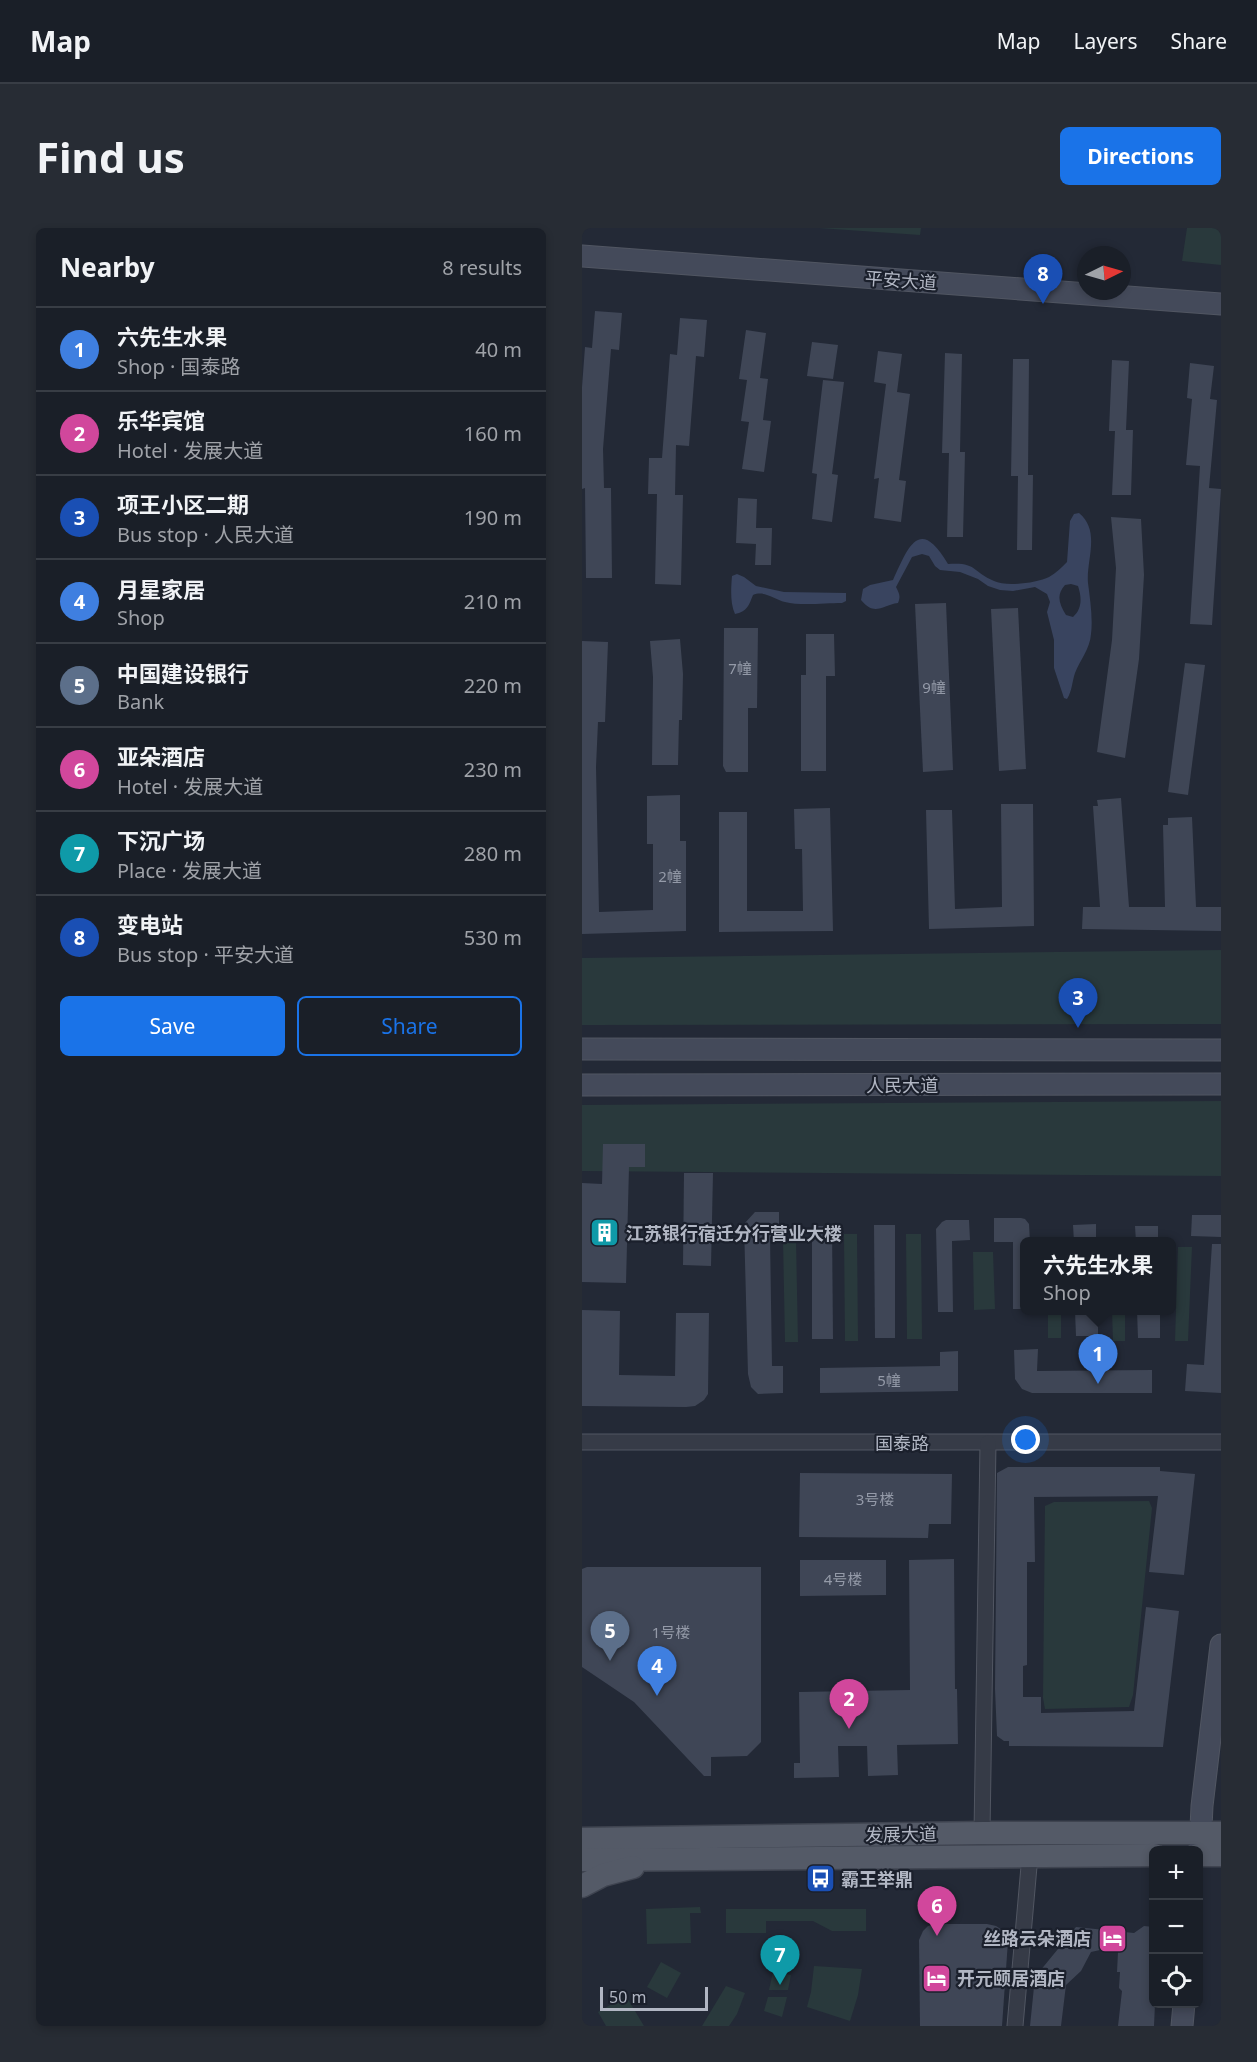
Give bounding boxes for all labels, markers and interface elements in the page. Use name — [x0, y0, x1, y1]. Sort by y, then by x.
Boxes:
text: Map — [30, 22, 91, 60]
text: Map — [997, 27, 1041, 55]
text: Layers — [1074, 27, 1138, 55]
text: Share — [1171, 27, 1227, 55]
button: Directions — [1060, 127, 1221, 185]
text: Find us — [36, 128, 185, 185]
north arrow — [1077, 246, 1131, 300]
text: Nearby — [60, 249, 155, 285]
text: 8 results — [442, 254, 522, 281]
pin: 8 — [1024, 254, 1062, 304]
street label: 平安大道 — [864, 266, 938, 294]
text: 六先生水果 — [117, 321, 227, 351]
text: 1 — [74, 336, 85, 363]
text: 40 m — [475, 336, 522, 363]
text: Shop · 国泰路 — [117, 353, 241, 380]
text: 乐华宾馆 — [117, 405, 205, 435]
text: 2 — [74, 420, 85, 447]
text: 160 m — [464, 420, 522, 447]
text: Hotel · 发展大道 — [117, 437, 263, 464]
text: 项王小区二期 — [117, 489, 249, 519]
text: 3 — [74, 504, 85, 531]
text: 190 m — [464, 504, 522, 531]
text: Bus stop · 人民大道 — [117, 521, 294, 548]
text: 月星家居 — [117, 574, 205, 604]
text: 4 — [74, 588, 85, 615]
text: 210 m — [464, 588, 522, 615]
text: Shop — [117, 604, 165, 631]
text: 中国建设银行 — [117, 658, 249, 688]
house number: 7幢 — [728, 658, 752, 678]
text: 5 — [74, 672, 85, 699]
text: 220 m — [464, 672, 522, 699]
house number: 9幢 — [922, 677, 946, 697]
text: Bank — [117, 688, 164, 715]
text: 亚朵酒店 — [117, 741, 205, 771]
text: 6 — [74, 756, 85, 783]
text: 230 m — [464, 756, 522, 783]
text: Hotel · 发展大道 — [117, 773, 263, 800]
text: 下沉广场 — [117, 825, 205, 855]
text: 7 — [74, 840, 85, 867]
text: 280 m — [464, 840, 522, 867]
text: Place · 发展大道 — [117, 857, 262, 884]
house number: 2幢 — [658, 866, 682, 886]
text: 变电站 — [117, 909, 183, 939]
text: 8 — [74, 924, 85, 951]
text: 530 m — [464, 924, 522, 951]
text: Bus stop · 平安大道 — [117, 941, 294, 968]
pin: 3 — [1058, 978, 1098, 1028]
button: Save — [60, 996, 285, 1056]
button: Share — [297, 996, 522, 1056]
street label: 人民大道 — [866, 1073, 938, 1097]
building icon: 江苏银行宿迁分行营业大楼 — [589, 1217, 621, 1249]
place label: 江苏银行宿迁分行营业大楼 — [626, 1221, 842, 1245]
popup — [1020, 1237, 1176, 1315]
text: 六先生水果 — [1043, 1249, 1153, 1279]
text: Shop — [1043, 1279, 1091, 1306]
pin: 1 — [1078, 1334, 1118, 1384]
house number: 5幢 — [877, 1370, 901, 1390]
your location — [1011, 1425, 1040, 1454]
street label: 国泰路 — [875, 1431, 929, 1455]
house number: 3号楼 — [856, 1489, 894, 1509]
house number: 4号楼 — [824, 1569, 862, 1589]
pin: 5 — [591, 1612, 630, 1661]
house number: 1号楼 — [652, 1622, 690, 1642]
pin: 4 — [638, 1646, 676, 1696]
pin: 2 — [830, 1680, 868, 1729]
street label: 发展大道 — [865, 1821, 937, 1847]
map controls — [1149, 1846, 1203, 2008]
button: + — [1149, 1846, 1203, 1900]
bus stop icon: 霸王举鼎 — [804, 1863, 836, 1895]
place label: 霸王举鼎 — [841, 1867, 913, 1891]
pin: 6 — [918, 1886, 956, 1936]
button: − — [1149, 1900, 1203, 1954]
hotel icon: 丝路云朵酒店 — [1096, 1922, 1128, 1954]
place label: 丝路云朵酒店 — [983, 1926, 1091, 1950]
pin: 7 — [760, 1936, 800, 1985]
button: locate — [1149, 1954, 1203, 2008]
hotel icon: 开元颐居酒店 — [920, 1962, 952, 1994]
place label: 开元颐居酒店 — [957, 1966, 1065, 1990]
scale bar — [600, 1984, 708, 2012]
text: 50 m — [609, 1986, 646, 2008]

